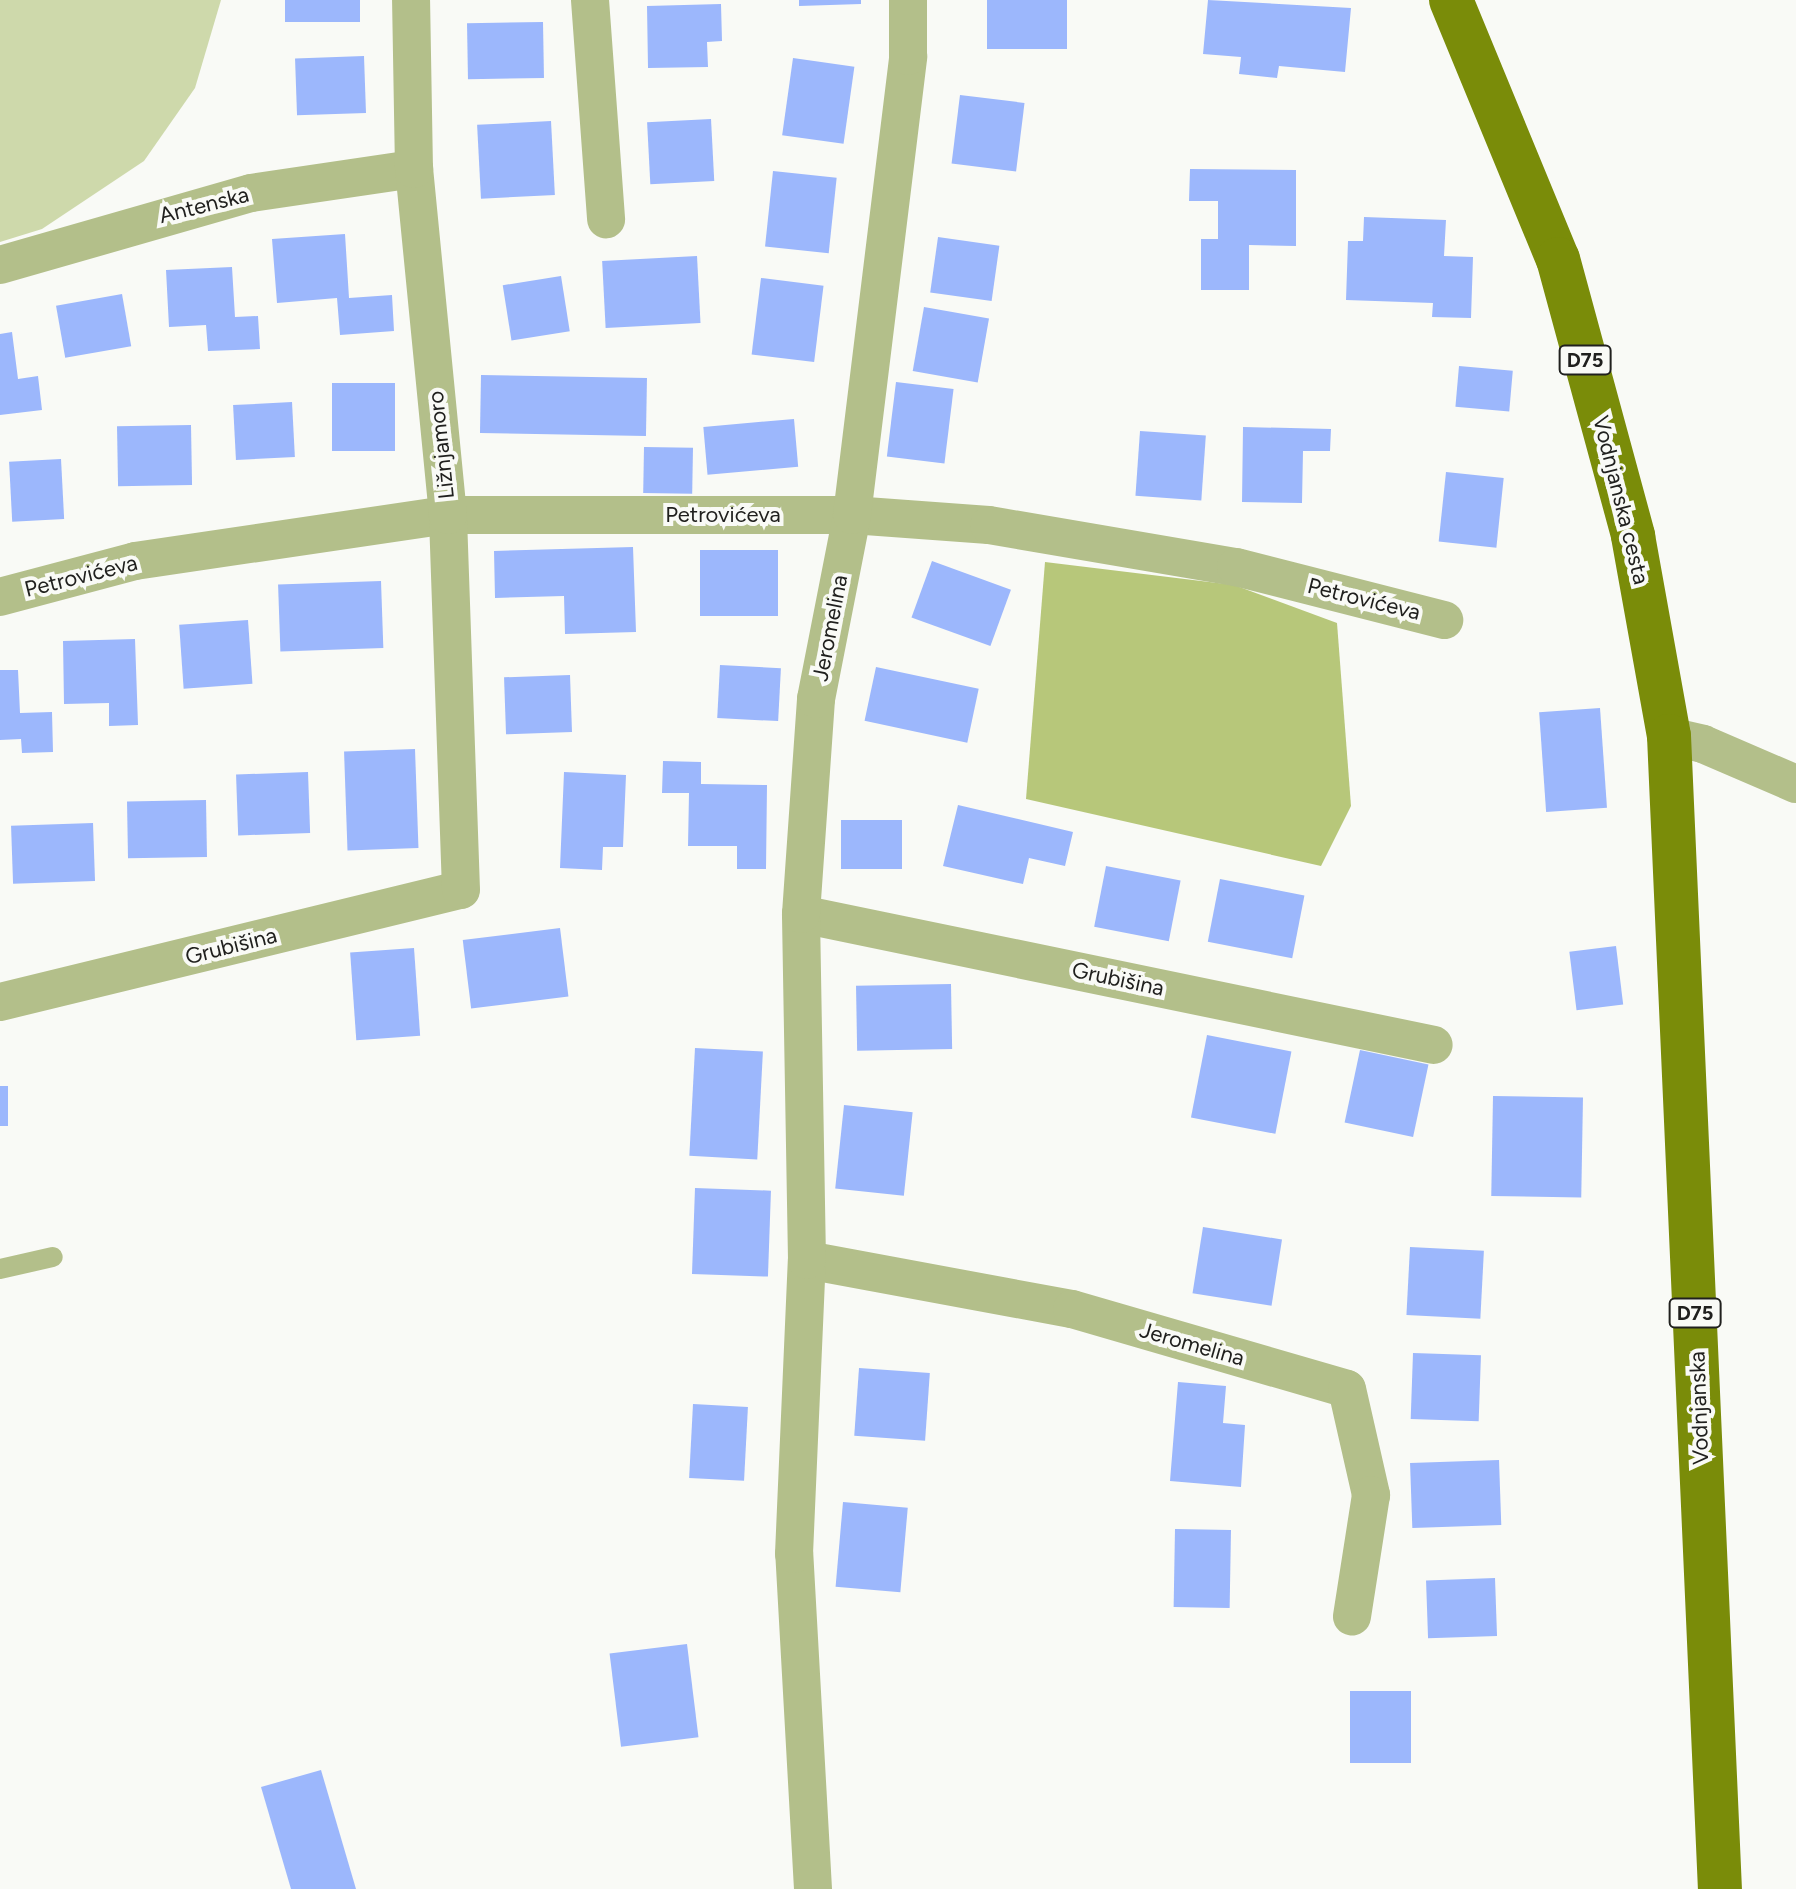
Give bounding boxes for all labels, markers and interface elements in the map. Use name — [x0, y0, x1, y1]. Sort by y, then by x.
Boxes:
street label: Antenska — [156, 181, 252, 229]
road number: D75 — [1557, 344, 1613, 376]
street label: Ližnjamoro — [422, 390, 460, 500]
street label: Vodnjanska cesta — [1587, 413, 1655, 587]
street label: Petrovićeva — [665, 502, 781, 528]
street label: Petrovićeva — [22, 549, 140, 603]
street label: Petrovićeva — [1305, 572, 1423, 626]
street label: Jeromelina — [807, 573, 853, 683]
street label: Grubišina — [183, 922, 279, 970]
street label: Grubišina — [1070, 956, 1166, 1002]
road number: D75 — [1667, 1297, 1723, 1329]
street label: Jeromelina — [1137, 1316, 1247, 1372]
street label: Vodnjanska — [1684, 1351, 1714, 1465]

